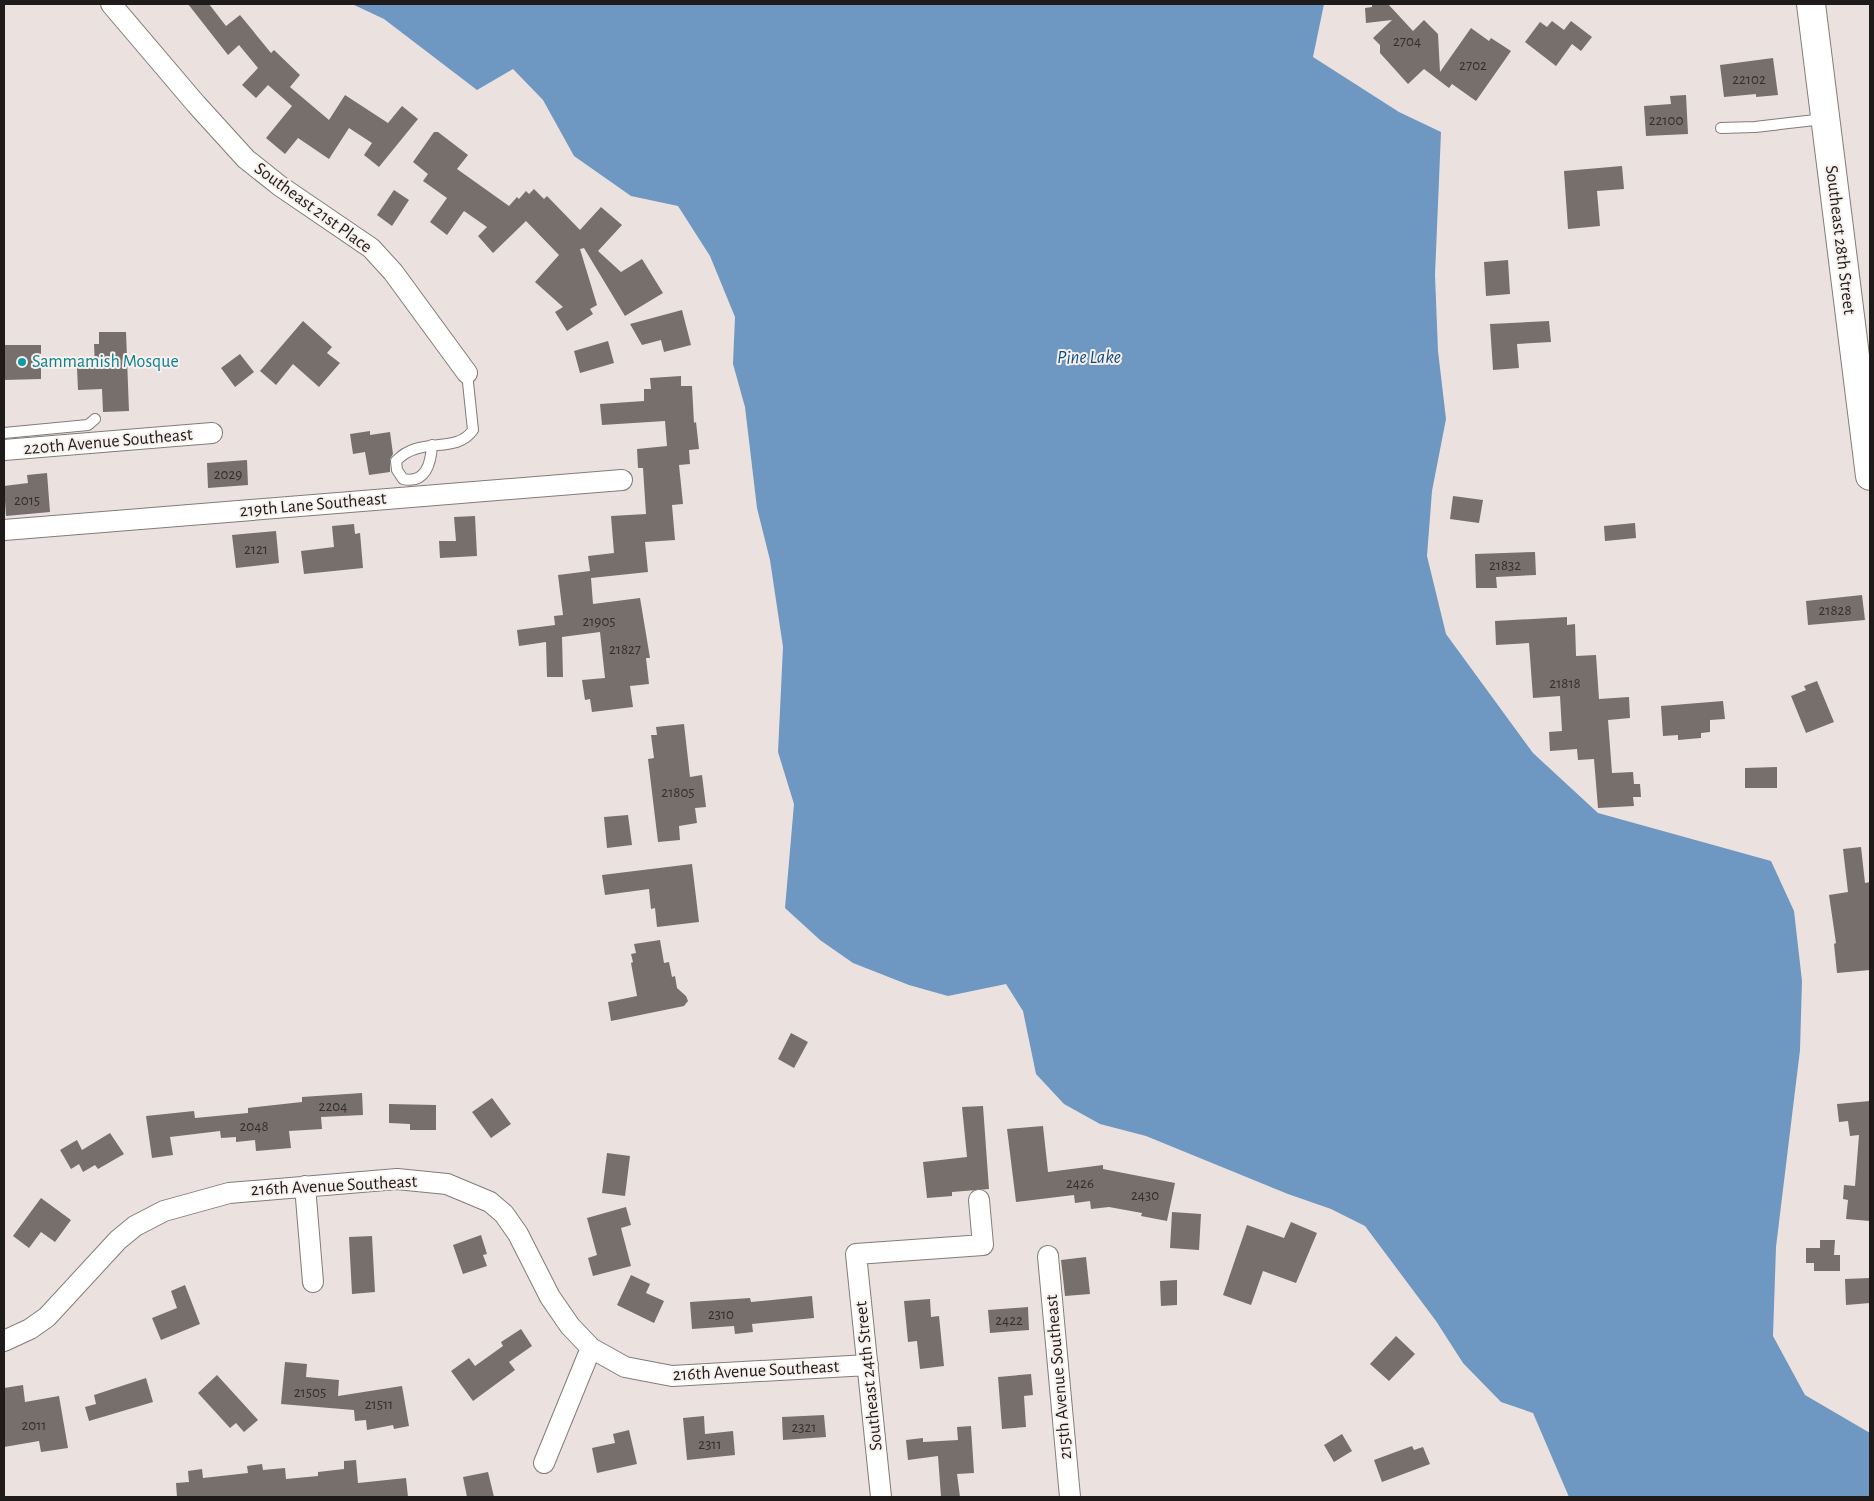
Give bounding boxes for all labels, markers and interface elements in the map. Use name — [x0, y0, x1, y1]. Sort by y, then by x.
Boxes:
house number: 2704 — [1393, 34, 1421, 49]
house number: 2702 — [1459, 58, 1487, 73]
house number: 22102 — [1732, 72, 1766, 87]
house number: 22100 — [1649, 113, 1683, 128]
street label: Southeast 21st Place — [251, 159, 375, 257]
street label: Southeast 28th Street — [1822, 164, 1858, 316]
water label: Pine Lake — [1057, 348, 1121, 367]
place label: Sammamish Mosque — [32, 353, 179, 371]
marker: Sammamish Mosque — [16, 356, 28, 368]
street label: 220th Avenue Southeast — [23, 426, 194, 458]
house number: 2029 — [214, 467, 242, 482]
street label: 219th Lane Southeast — [239, 490, 387, 520]
house number: 2015 — [14, 493, 40, 508]
house number: 2121 — [244, 542, 268, 557]
house number: 21832 — [1489, 558, 1521, 573]
house number: 21828 — [1818, 603, 1852, 618]
house number: 21905 — [582, 614, 616, 629]
house number: 21827 — [609, 642, 641, 657]
house number: 21818 — [1549, 676, 1581, 691]
house number: 21805 — [661, 785, 695, 800]
house number: 2204 — [319, 1099, 347, 1114]
house number: 2048 — [239, 1119, 269, 1134]
street label: 216th Avenue Southeast — [250, 1173, 418, 1199]
house number: 2426 — [1066, 1176, 1094, 1191]
house number: 2430 — [1131, 1188, 1159, 1203]
street label: 215th Avenue Southeast — [1043, 1293, 1075, 1460]
street label: Southeast 24th Street — [852, 1300, 886, 1452]
house number: 2310 — [708, 1307, 734, 1322]
house number: 2422 — [995, 1313, 1023, 1328]
street label: 216th Avenue Southeast — [672, 1358, 840, 1384]
house number: 21505 — [294, 1385, 326, 1400]
house number: 21511 — [365, 1397, 393, 1412]
house number: 2011 — [21, 1418, 47, 1433]
house number: 2321 — [792, 1420, 817, 1435]
house number: 2311 — [698, 1437, 722, 1452]

